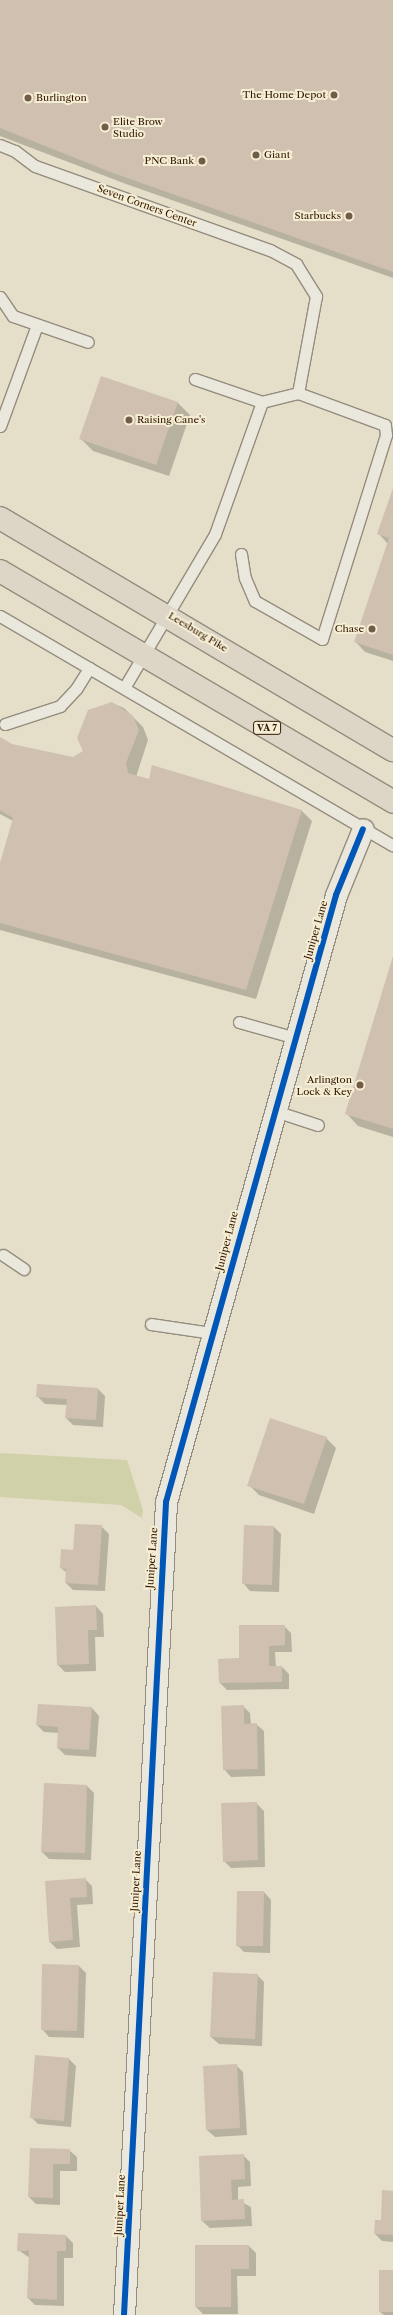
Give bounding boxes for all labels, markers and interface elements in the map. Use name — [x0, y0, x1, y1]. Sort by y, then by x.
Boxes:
place label: The Home Depot — [242, 89, 326, 101]
marker: The Home Depot — [329, 90, 339, 100]
place label: Burlington — [36, 92, 87, 104]
marker: Burlington — [23, 93, 33, 103]
place label: Elite Brow Studio — [113, 115, 163, 138]
marker: Elite Brow Studio — [100, 122, 110, 132]
place label: Giant — [264, 149, 290, 161]
marker: Giant — [251, 150, 261, 160]
place label: PNC Bank — [145, 155, 194, 167]
marker: PNC Bank — [197, 156, 207, 166]
street label: Seven Corners Center — [96, 182, 198, 230]
place label: Starbucks — [294, 210, 341, 222]
marker: Starbucks — [344, 211, 354, 221]
place label: Raising Cane's — [137, 414, 205, 426]
marker: Raising Cane's — [124, 415, 134, 425]
street label: Leesburg Pike — [166, 610, 230, 654]
place label: Chase — [335, 623, 364, 635]
marker: Chase — [367, 624, 377, 634]
road number: VA 7 — [252, 721, 282, 735]
street label: Juniper Lane — [302, 899, 330, 961]
place label: Arlington Lock & Key — [296, 1073, 352, 1096]
marker: Arlington Lock & Key — [355, 1080, 365, 1090]
street label: Juniper Lane — [213, 1210, 241, 1272]
street label: Juniper Lane — [144, 1527, 160, 1589]
street label: Juniper Lane — [128, 1850, 144, 1912]
street label: Juniper Lane — [112, 2174, 128, 2236]

